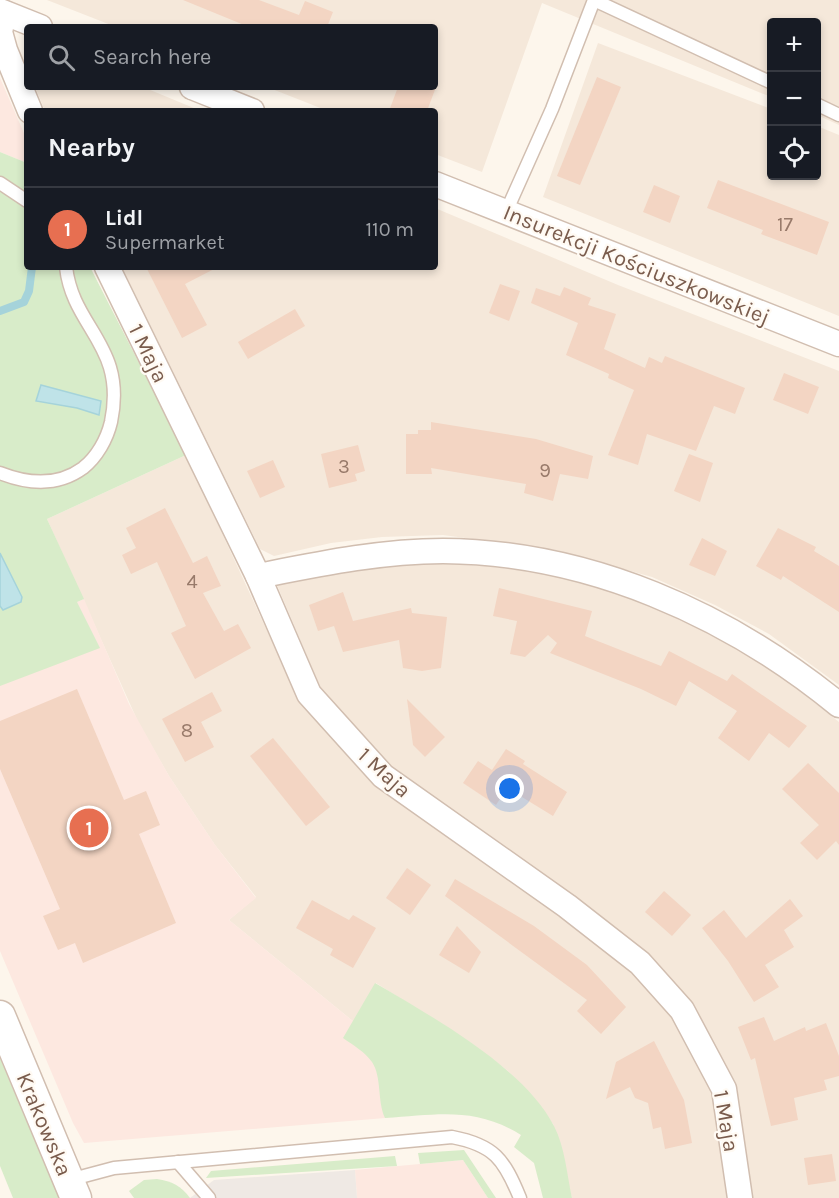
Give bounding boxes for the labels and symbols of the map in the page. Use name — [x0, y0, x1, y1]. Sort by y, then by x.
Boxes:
street label: Insurekcji Kościuszkowskiej — [500, 199, 774, 330]
house number: 17 — [777, 213, 794, 236]
street label: 1 Maja — [123, 320, 173, 387]
house number: 3 — [338, 455, 350, 478]
house number: 9 — [539, 459, 551, 482]
house number: 4 — [186, 570, 198, 593]
house number: 8 — [181, 719, 193, 742]
street label: 1 Maja — [353, 742, 416, 803]
your location — [495, 774, 524, 803]
pin: 1 — [70, 806, 109, 850]
street label: Krakowska — [11, 1069, 78, 1180]
street label: 1 Maja — [708, 1088, 744, 1154]

